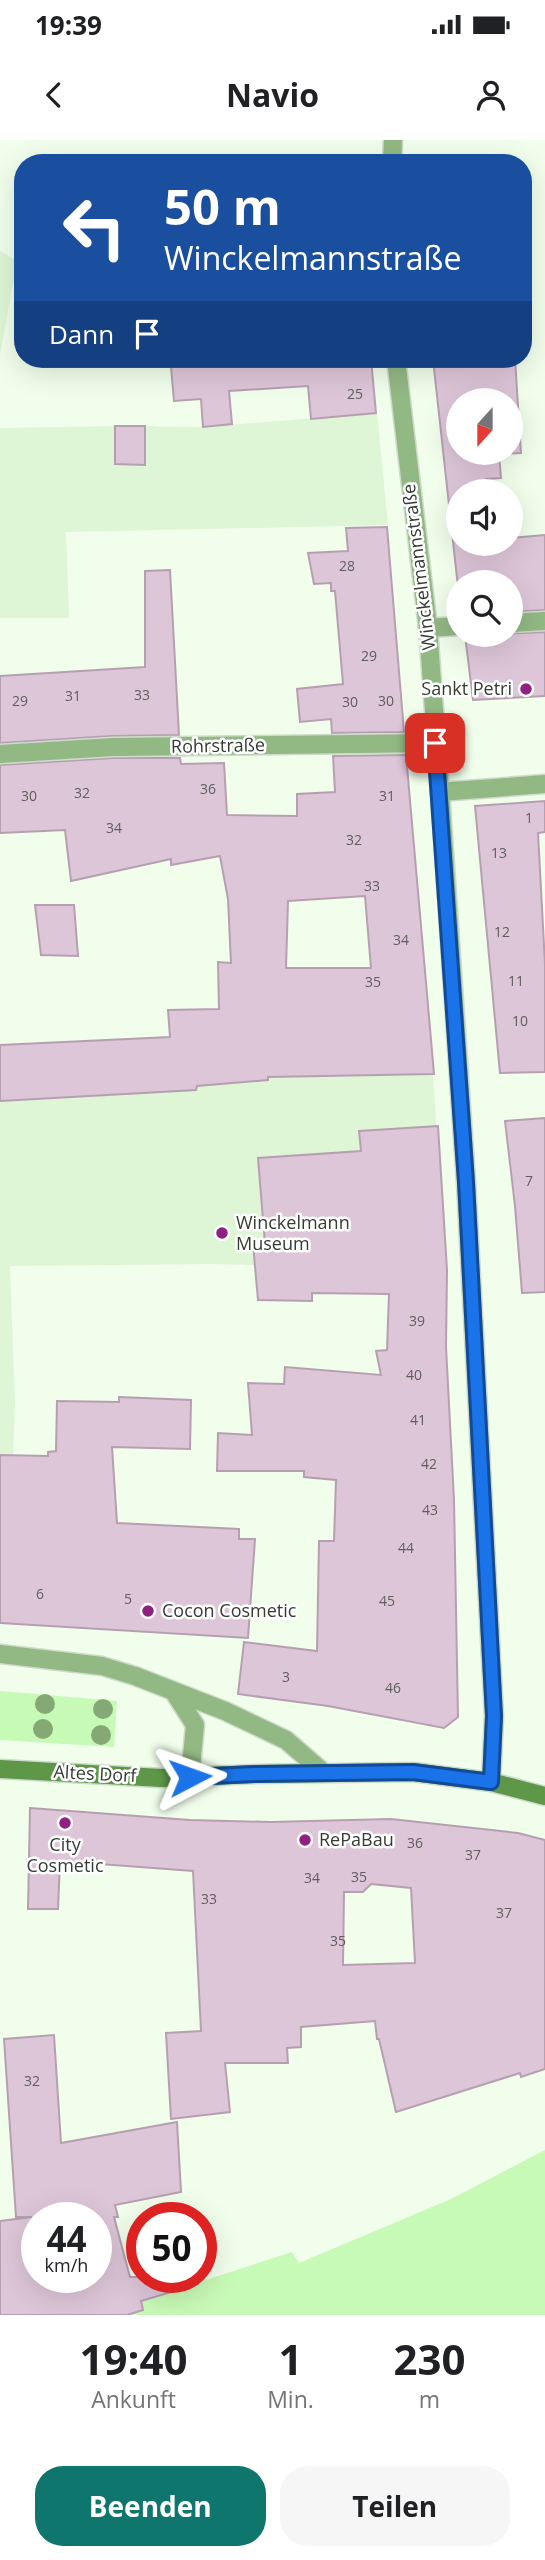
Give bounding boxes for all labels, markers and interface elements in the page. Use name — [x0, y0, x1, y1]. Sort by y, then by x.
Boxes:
text: 19:39 — [35, 7, 102, 43]
text: Navio — [226, 73, 319, 116]
icon: back — [35, 76, 73, 114]
icon: person — [472, 76, 510, 114]
text: 50 m — [164, 173, 281, 239]
icon: left — [49, 182, 140, 273]
text: Winckelmannstraße — [164, 236, 462, 279]
icon: arrive — [128, 315, 166, 353]
text: Dann — [49, 316, 114, 352]
house number: 25 — [347, 384, 363, 403]
north arrow — [446, 388, 523, 466]
map controls — [446, 388, 523, 647]
button: sound — [446, 479, 523, 556]
street label: Winckelmannstraße — [396, 483, 440, 652]
house number: 28 — [339, 556, 355, 575]
button: search — [446, 570, 523, 647]
house number: 29 — [361, 646, 377, 665]
place label: Sankt Petri — [421, 676, 512, 700]
marker: Sankt Petri — [518, 681, 534, 697]
house number: 33 — [134, 685, 150, 704]
house number: 31 — [65, 686, 81, 705]
house number: 29 — [12, 691, 28, 710]
house number: 30 — [378, 691, 394, 710]
house number: 30 — [342, 692, 358, 711]
pin — [405, 713, 465, 773]
icon: arrive — [416, 724, 454, 762]
street label: Rohrstraße — [171, 732, 265, 758]
house number: 36 — [200, 779, 216, 798]
house number: 32 — [74, 783, 90, 802]
house number: 30 — [21, 786, 37, 805]
house number: 31 — [379, 786, 395, 805]
house number: 1 — [525, 808, 533, 827]
house number: 34 — [106, 818, 122, 837]
house number: 32 — [346, 830, 362, 849]
house number: 13 — [491, 843, 507, 862]
house number: 33 — [364, 876, 380, 895]
house number: 12 — [494, 922, 510, 941]
house number: 34 — [393, 930, 409, 949]
house number: 11 — [508, 971, 524, 990]
house number: 35 — [365, 972, 381, 991]
house number: 10 — [512, 1011, 528, 1030]
house number: 7 — [525, 1171, 533, 1190]
place label: Winckelmann Museum — [236, 1210, 350, 1255]
marker: Winckelmann Museum — [214, 1225, 230, 1241]
house number: 39 — [409, 1311, 425, 1330]
house number: 40 — [406, 1365, 422, 1384]
house number: 41 — [410, 1410, 426, 1429]
house number: 42 — [421, 1454, 437, 1473]
house number: 43 — [422, 1500, 438, 1519]
house number: 44 — [398, 1538, 414, 1557]
house number: 6 — [36, 1584, 44, 1603]
house number: 5 — [124, 1589, 132, 1608]
house number: 45 — [379, 1591, 395, 1610]
place label: Cocon Cosmetic — [162, 1598, 297, 1622]
marker: Cocon Cosmetic — [140, 1603, 156, 1619]
house number: 3 — [282, 1667, 290, 1686]
house number: 46 — [385, 1678, 401, 1697]
position arrow — [153, 1740, 227, 1814]
street label: Altes Dorf — [53, 1759, 138, 1787]
marker: City Cosmetic — [57, 1815, 73, 1831]
place label: RePaBau — [319, 1827, 394, 1851]
place label: City Cosmetic — [26, 1832, 104, 1877]
marker: RePaBau — [297, 1832, 313, 1848]
house number: 36 — [407, 1833, 423, 1852]
house number: 37 — [465, 1845, 481, 1864]
house number: 35 — [351, 1867, 367, 1886]
house number: 34 — [304, 1868, 320, 1887]
house number: 33 — [201, 1889, 217, 1908]
house number: 37 — [496, 1903, 512, 1922]
house number: 35 — [330, 1931, 346, 1950]
house number: 32 — [24, 2071, 40, 2090]
speed limit sign: 50 — [126, 2202, 217, 2293]
text: 44 — [46, 2215, 87, 2262]
text: km/h — [45, 2253, 88, 2277]
text: 19:40 — [80, 2330, 188, 2387]
text: 1 — [278, 2330, 303, 2387]
text: 230 — [393, 2330, 465, 2387]
text: Ankunft — [91, 2383, 176, 2415]
text: Min. — [267, 2383, 314, 2415]
text: m — [419, 2383, 440, 2415]
button: Beenden — [35, 2466, 266, 2546]
button: Teilen — [280, 2466, 510, 2546]

